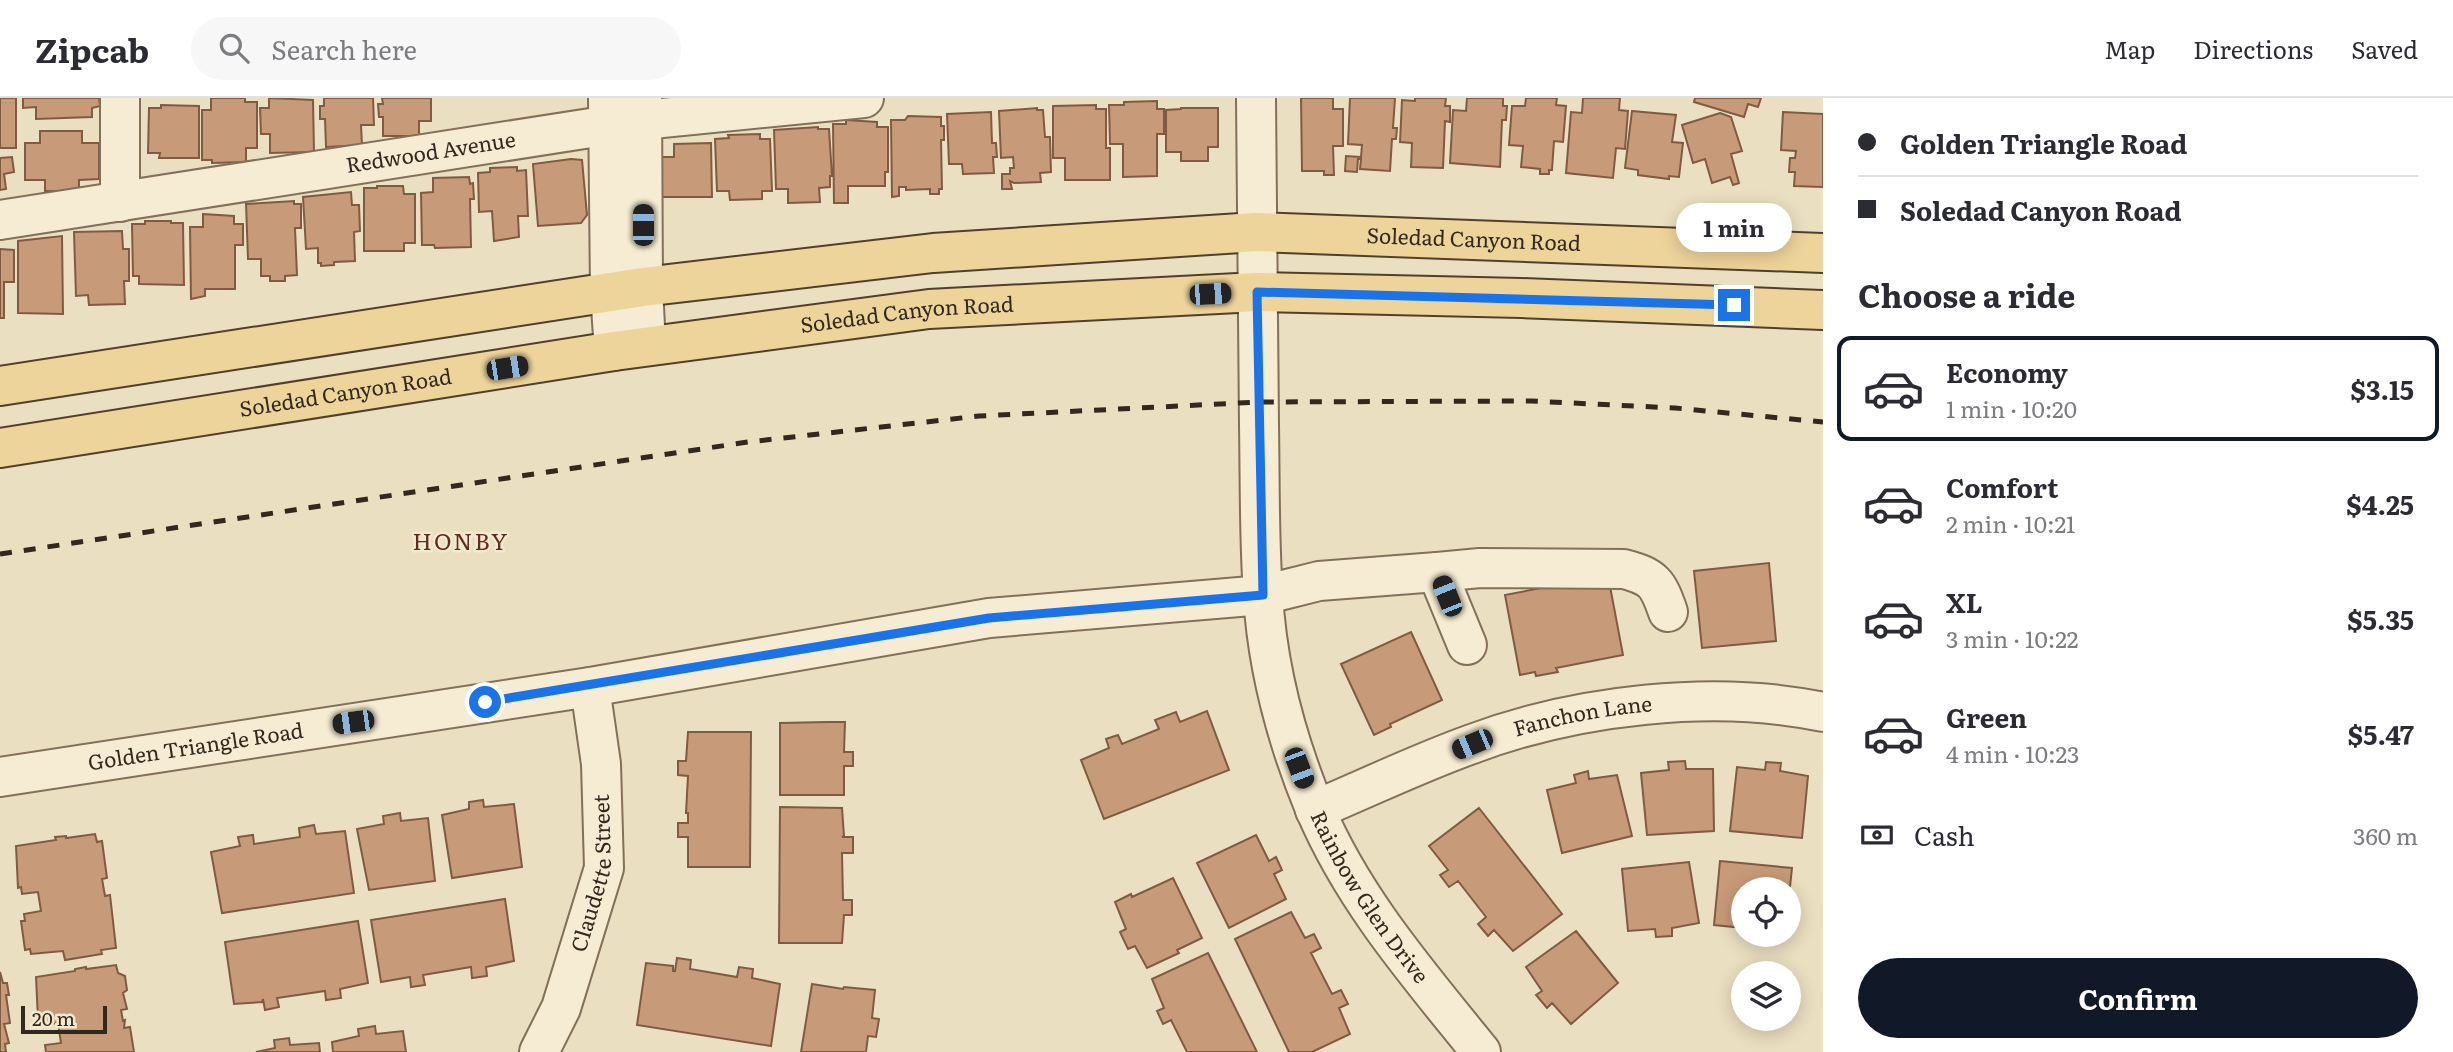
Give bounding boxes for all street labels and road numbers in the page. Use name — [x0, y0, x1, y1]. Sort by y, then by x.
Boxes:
street label: Redwood Avenue — [343, 122, 518, 179]
street label: Soledad Canyon Road — [1366, 218, 1582, 257]
street label: Soledad Canyon Road — [798, 287, 1015, 339]
street label: Soledad Canyon Road — [237, 359, 454, 423]
street label: Fanchon Lane — [1509, 686, 1653, 743]
street label: Golden Triangle Road — [86, 713, 305, 776]
street label: Claudette Street — [561, 793, 617, 955]
street label: Rainbow Glen Drive — [1305, 805, 1438, 989]

